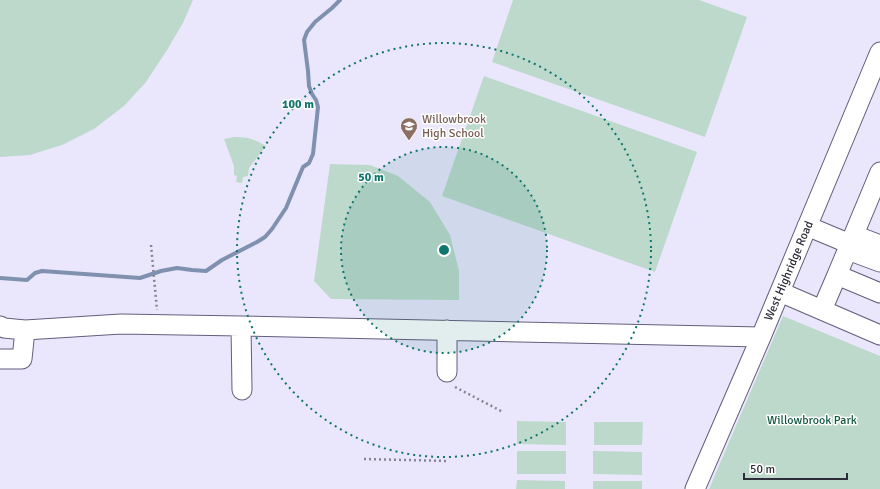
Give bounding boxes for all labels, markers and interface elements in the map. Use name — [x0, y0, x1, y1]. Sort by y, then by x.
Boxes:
text: 100 m — [282, 97, 314, 112]
place label: Willowbrook High School — [422, 112, 486, 141]
school or university icon: Willowbrook High School — [399, 116, 419, 141]
text: 50 m — [358, 170, 384, 185]
street label: West Highridge Road — [761, 219, 817, 323]
centre of rings — [437, 243, 451, 257]
park label: Willowbrook Park — [767, 413, 857, 428]
scale bar — [744, 455, 847, 481]
text: 50 m — [750, 462, 775, 477]

